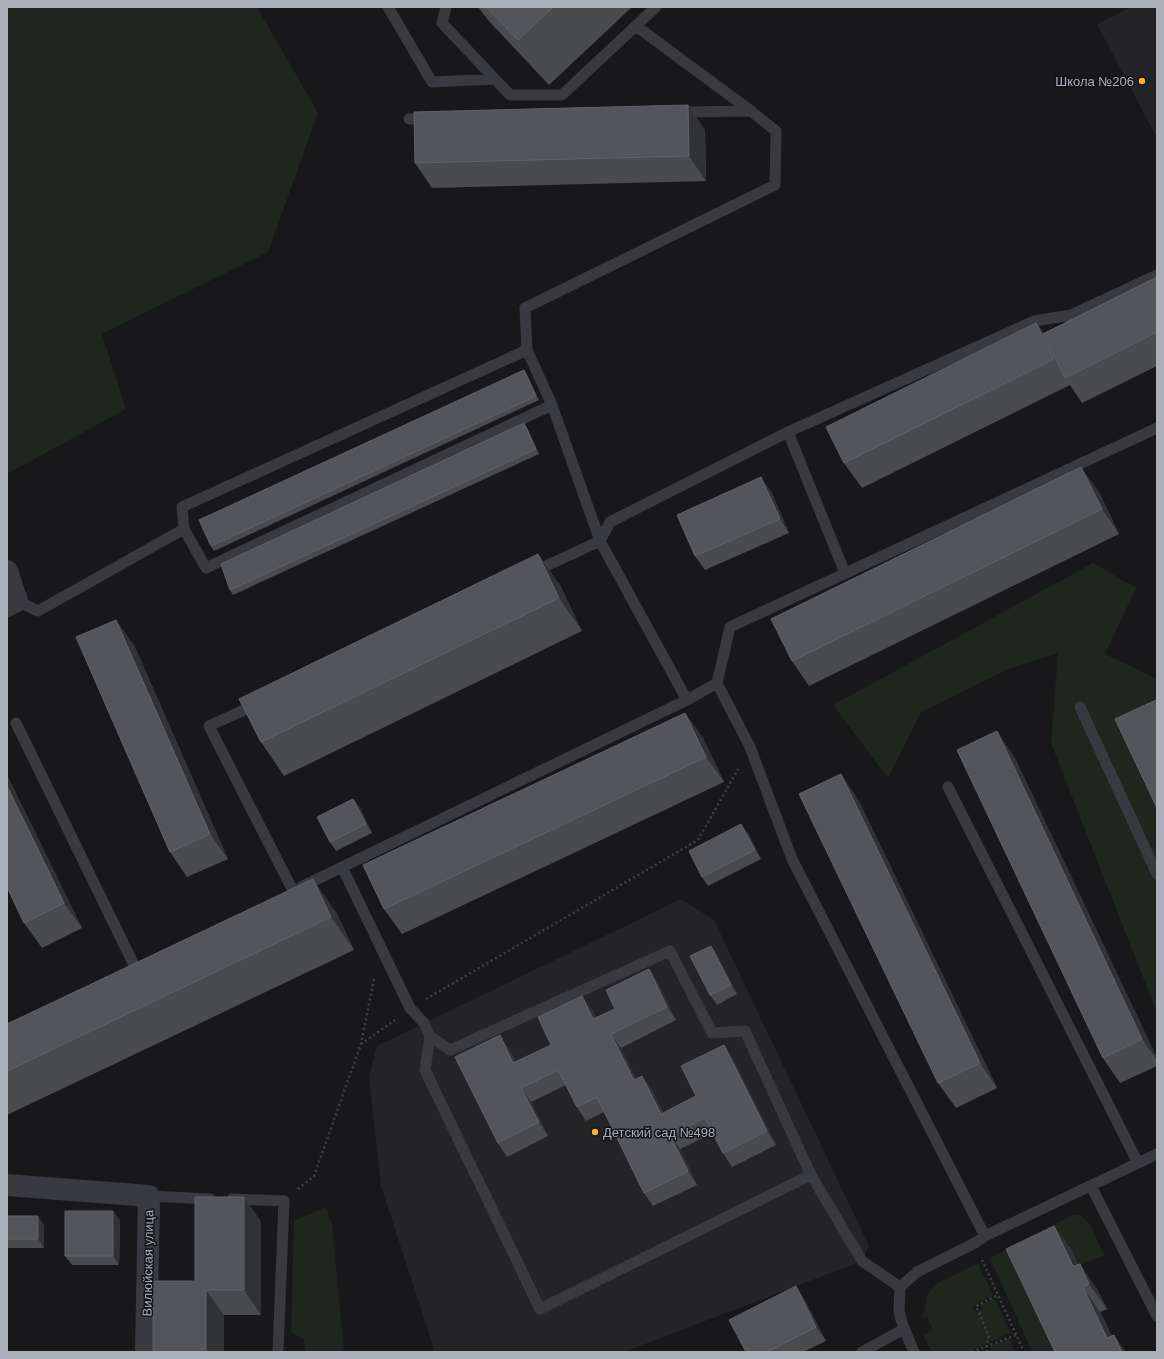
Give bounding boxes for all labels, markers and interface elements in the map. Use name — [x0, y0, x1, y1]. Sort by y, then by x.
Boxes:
place label: Школа №206 — [1055, 74, 1134, 89]
marker: Школа №206 — [1137, 76, 1147, 86]
place label: Детский сад №498 — [603, 1125, 715, 1140]
marker: Детский сад №498 — [590, 1127, 600, 1137]
street label: Вилюйская улица — [140, 1209, 156, 1316]

